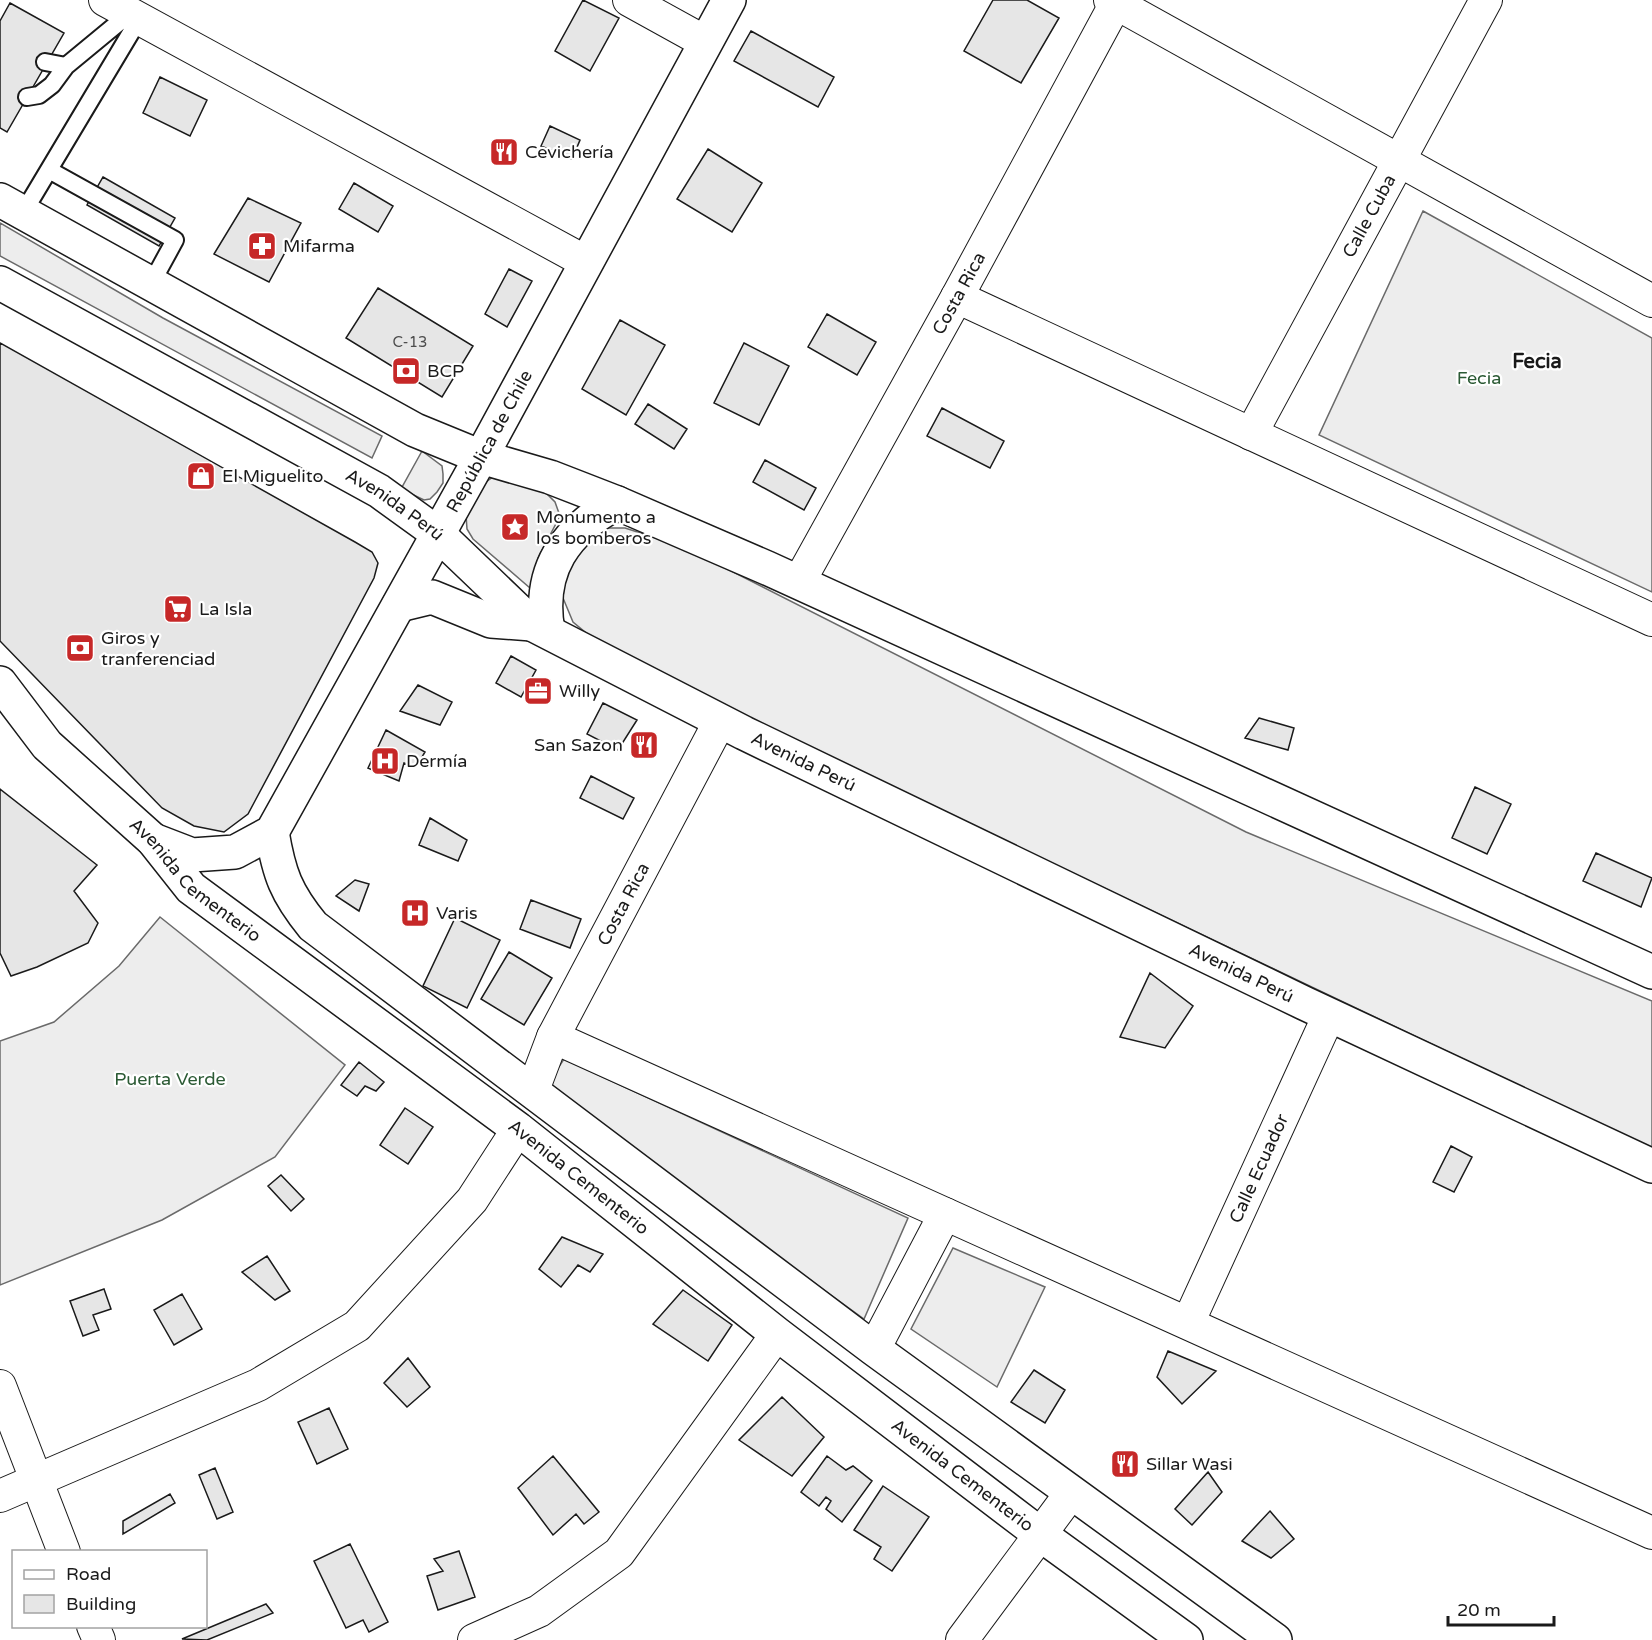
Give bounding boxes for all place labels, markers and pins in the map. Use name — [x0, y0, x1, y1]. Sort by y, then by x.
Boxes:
restaurant icon: Cevichería — [488, 136, 520, 168]
place label: Cevichería — [525, 141, 614, 163]
pharmacy icon: Mifarma — [246, 230, 278, 262]
place label: Mifarma — [283, 235, 355, 257]
bank icon: BCP — [390, 355, 422, 387]
place label: BCP — [427, 360, 464, 382]
shop icon: El Miguelito — [185, 460, 217, 492]
place label: El Miguelito — [222, 465, 324, 487]
place label: Monumento a los bomberos — [536, 506, 656, 549]
place icon: Monumento a los bomberos — [499, 511, 531, 543]
supermarket icon: La Isla — [162, 593, 194, 625]
place label: La Isla — [199, 598, 252, 620]
place label: Giros y tranferenciad — [101, 627, 215, 670]
bank icon: Giros y tranferenciad — [64, 632, 96, 664]
office icon: Willy — [522, 675, 554, 707]
place label: Willy — [559, 680, 600, 702]
restaurant icon: San Sazon — [628, 729, 660, 761]
place label: San Sazon — [534, 734, 623, 756]
hospital icon: Dermía — [369, 745, 401, 777]
place label: Dermía — [406, 750, 467, 772]
hospital icon: Varis — [399, 897, 431, 929]
place label: Varis — [436, 902, 478, 924]
restaurant icon: Sillar Wasi — [1109, 1448, 1141, 1480]
place label: Sillar Wasi — [1146, 1453, 1233, 1475]

